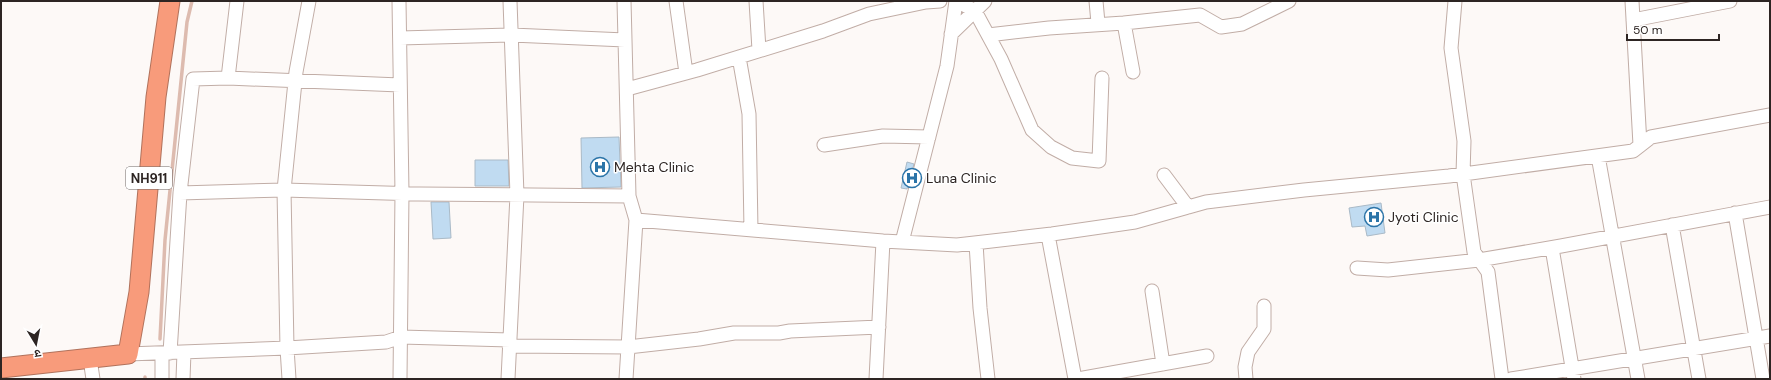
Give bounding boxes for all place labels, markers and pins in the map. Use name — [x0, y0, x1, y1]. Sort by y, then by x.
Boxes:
hospital icon: Mehta Clinic — [589, 156, 611, 178]
place label: Mehta Clinic — [614, 158, 695, 176]
hospital icon: Luna Clinic — [901, 167, 923, 189]
place label: Luna Clinic — [926, 169, 997, 187]
hospital icon: Jyoti Clinic — [1363, 206, 1385, 228]
place label: Jyoti Clinic — [1388, 208, 1459, 226]

